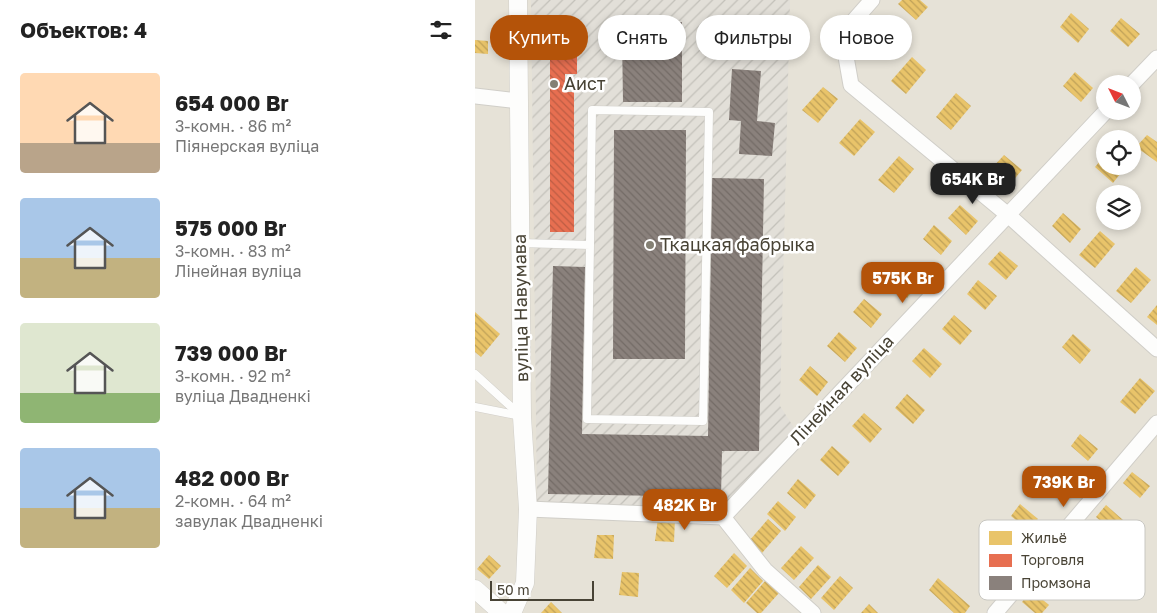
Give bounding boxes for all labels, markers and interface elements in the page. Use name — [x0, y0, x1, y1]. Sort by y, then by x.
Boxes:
chip: Купить — [490, 15, 588, 60]
chip: Снять — [598, 15, 686, 60]
chip: Фильтры — [696, 15, 810, 60]
chip: Новое — [820, 15, 912, 60]
icon: filters — [427, 16, 455, 44]
text: Объектов: 4 — [20, 17, 147, 43]
place label: Аист — [564, 72, 606, 94]
north arrow — [1096, 75, 1141, 120]
map controls — [1096, 75, 1141, 230]
marker: Аист — [548, 78, 560, 90]
text: 654 000 Br — [175, 90, 289, 116]
icon: home — [60, 93, 120, 153]
text: 3-комн. · 86 m² — [175, 116, 291, 136]
button: locate — [1096, 130, 1141, 175]
text: Піянерская вуліца — [175, 136, 319, 156]
pin: 654K Br — [927, 162, 1019, 205]
text: 654K Br — [941, 169, 1005, 189]
button: layers — [1096, 185, 1141, 230]
text: 575 000 Br — [175, 215, 287, 241]
icon: home — [60, 218, 120, 278]
place label: Ткацкая фабрыка — [660, 233, 815, 255]
street label: вуліца Навумава — [508, 234, 532, 382]
marker: Ткацкая фабрыка — [644, 239, 656, 251]
text: 3-комн. · 83 m² — [175, 241, 291, 261]
text: Лінейная вуліца — [175, 261, 302, 281]
pin: 575K Br — [857, 262, 949, 304]
text: 575K Br — [872, 268, 934, 288]
street label: Лінейная вуліца — [785, 330, 898, 449]
text: 739 000 Br — [175, 340, 287, 366]
icon: home — [60, 343, 120, 403]
text: 3-комн. · 92 m² — [175, 366, 291, 386]
text: вуліца Двадненкі — [175, 386, 311, 406]
text: 482 000 Br — [175, 465, 289, 491]
pin: 739K Br — [1018, 466, 1110, 508]
icon: home — [60, 468, 120, 528]
text: 739K Br — [1033, 472, 1095, 492]
pin: 482K Br — [639, 488, 731, 531]
text: 2-комн. · 64 m² — [175, 491, 291, 511]
text: 482K Br — [653, 495, 717, 515]
text: завулак Двадненкі — [175, 511, 323, 531]
legend — [979, 520, 1145, 600]
text: Жильё — [1021, 529, 1067, 546]
text: Торговля — [1021, 551, 1084, 568]
text: Промзона — [1021, 574, 1091, 591]
scale bar — [490, 578, 594, 601]
text: 50 m — [497, 581, 530, 598]

